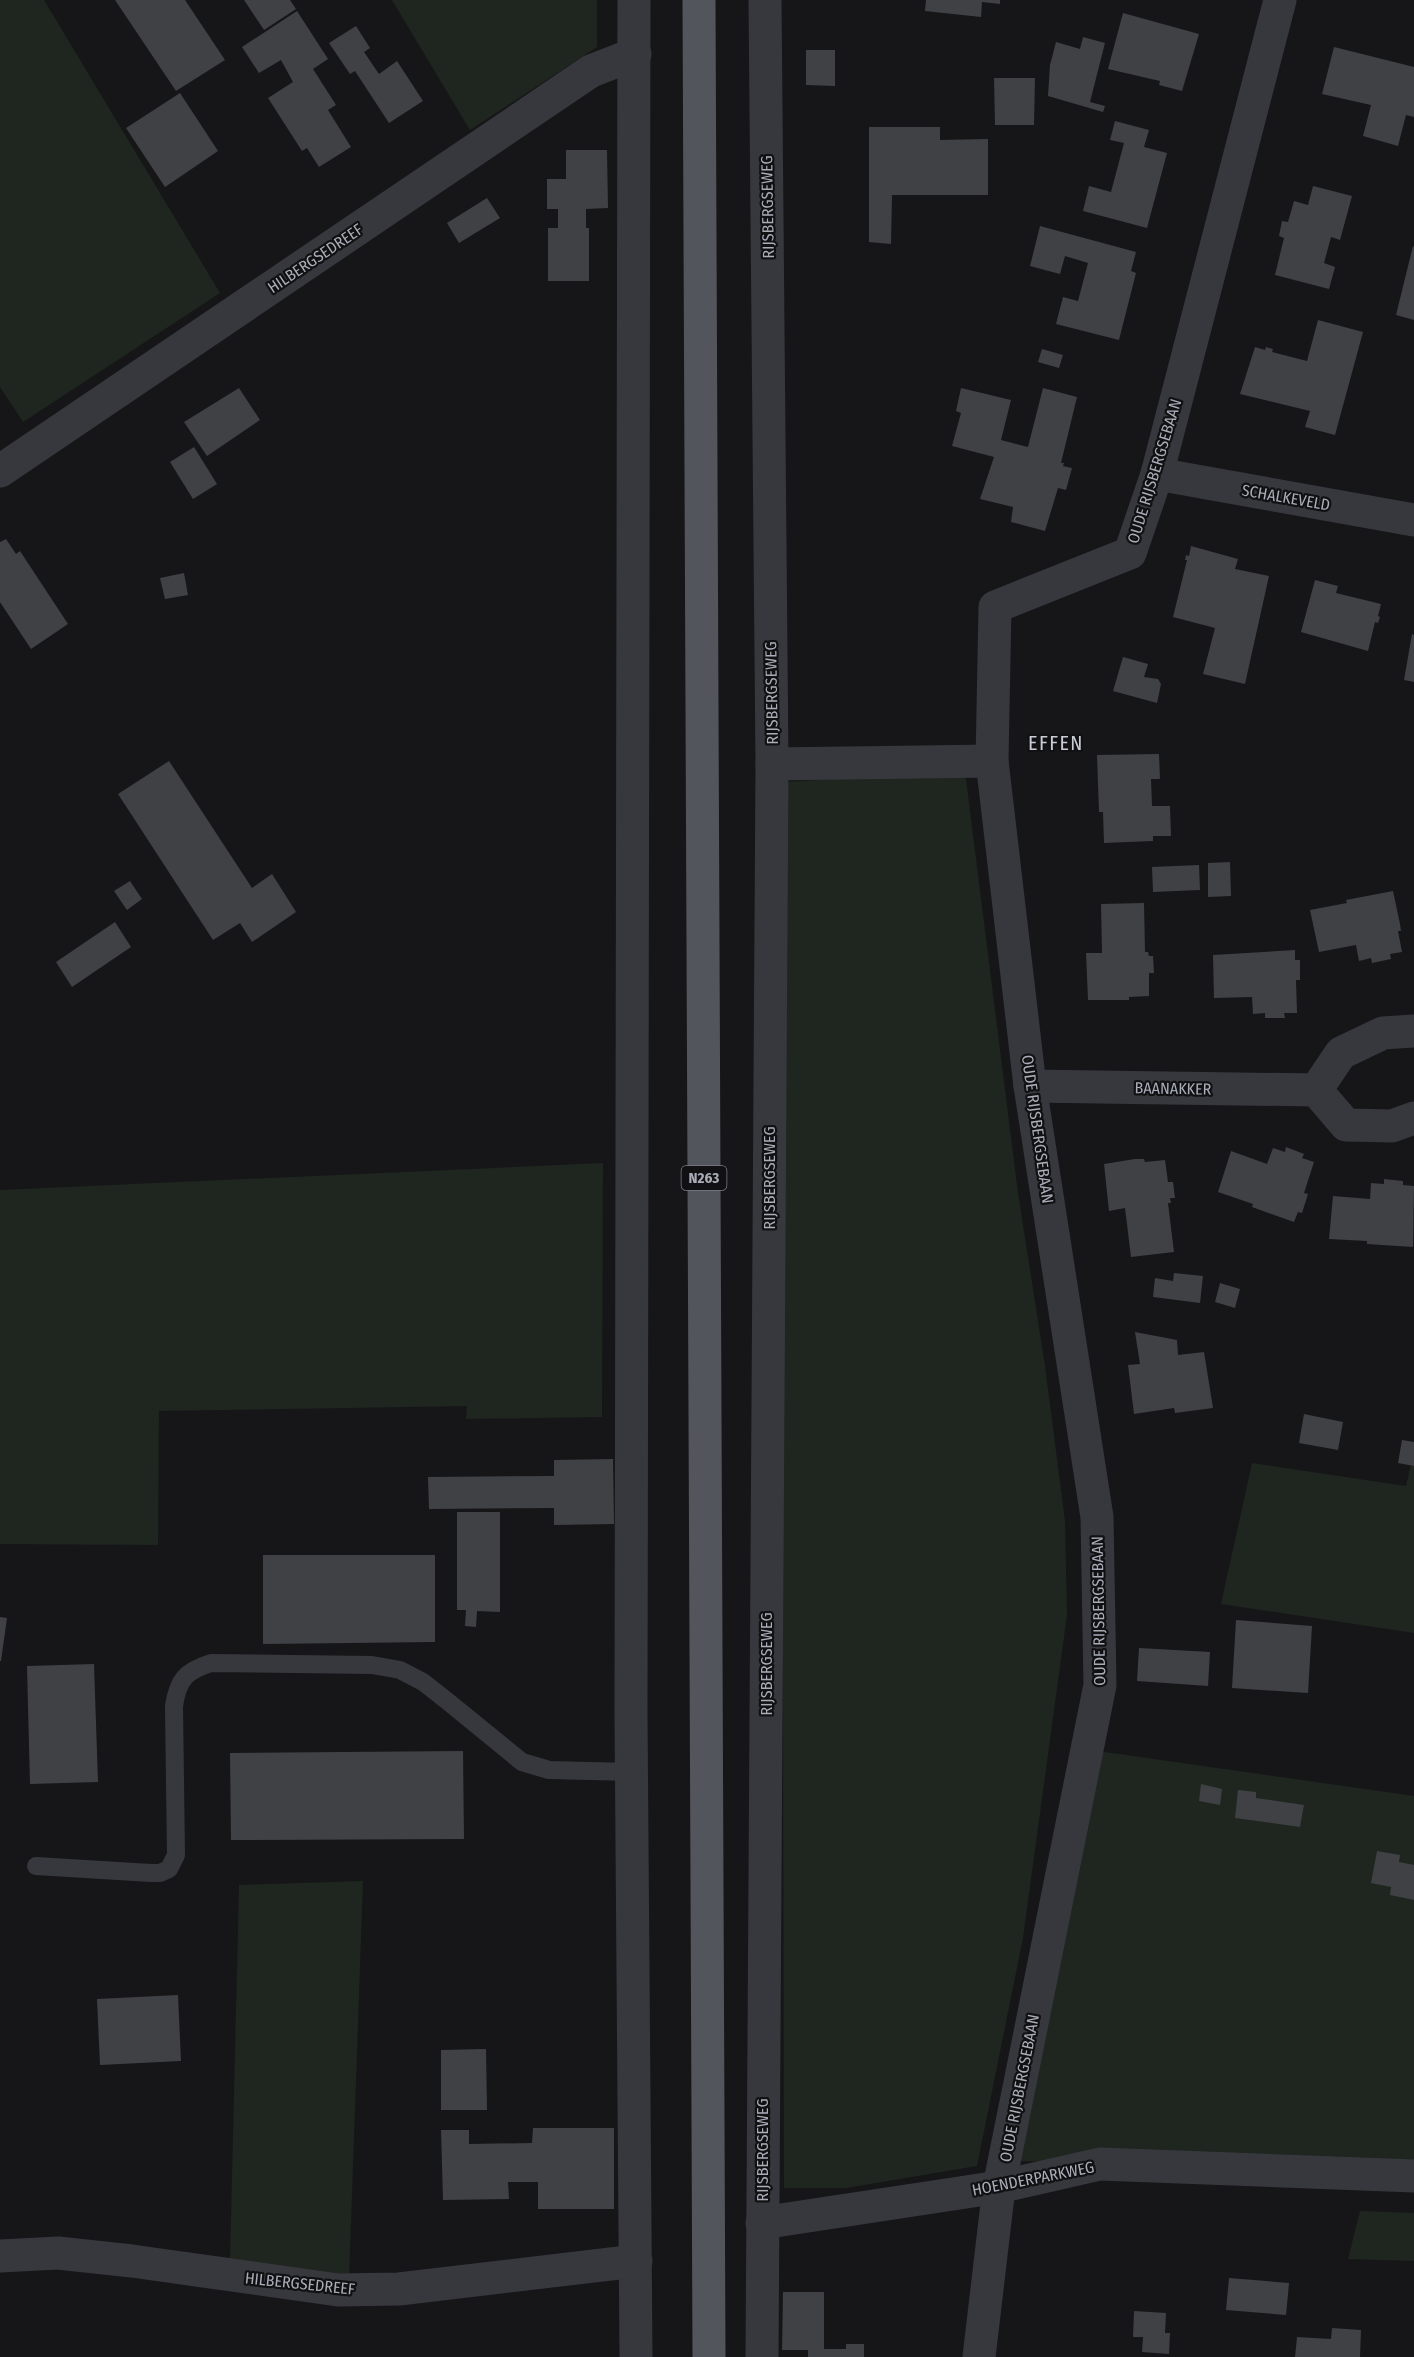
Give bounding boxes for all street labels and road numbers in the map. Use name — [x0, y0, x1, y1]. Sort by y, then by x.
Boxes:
street label: RIJSBERGSEWEG — [757, 155, 778, 259]
street label: HILBERGSEDREEF — [264, 220, 366, 297]
street label: OUDE RIJSBERGSEBAAN — [1123, 397, 1185, 546]
street label: SCHALKEVELD — [1240, 480, 1332, 515]
street label: RIJSBERGSEWEG — [761, 641, 782, 745]
street label: OUDE RIJSBERGSEBAAN — [1018, 1054, 1057, 1205]
street label: BAANAKKER — [1134, 1078, 1212, 1099]
street label: RIJSBERGSEWEG — [760, 1126, 779, 1230]
road number: N263 — [682, 1166, 726, 1190]
street label: OUDE RIJSBERGSEBAAN — [1088, 1536, 1109, 1686]
street label: RIJSBERGSEWEG — [757, 1612, 776, 1716]
street label: OUDE RIJSBERGSEBAAN — [996, 2013, 1043, 2163]
street label: RIJSBERGSEWEG — [753, 2098, 772, 2202]
street label: HOENDERPARKWEG — [970, 2157, 1096, 2200]
street label: HILBERGSEDREEF — [244, 2268, 356, 2299]

